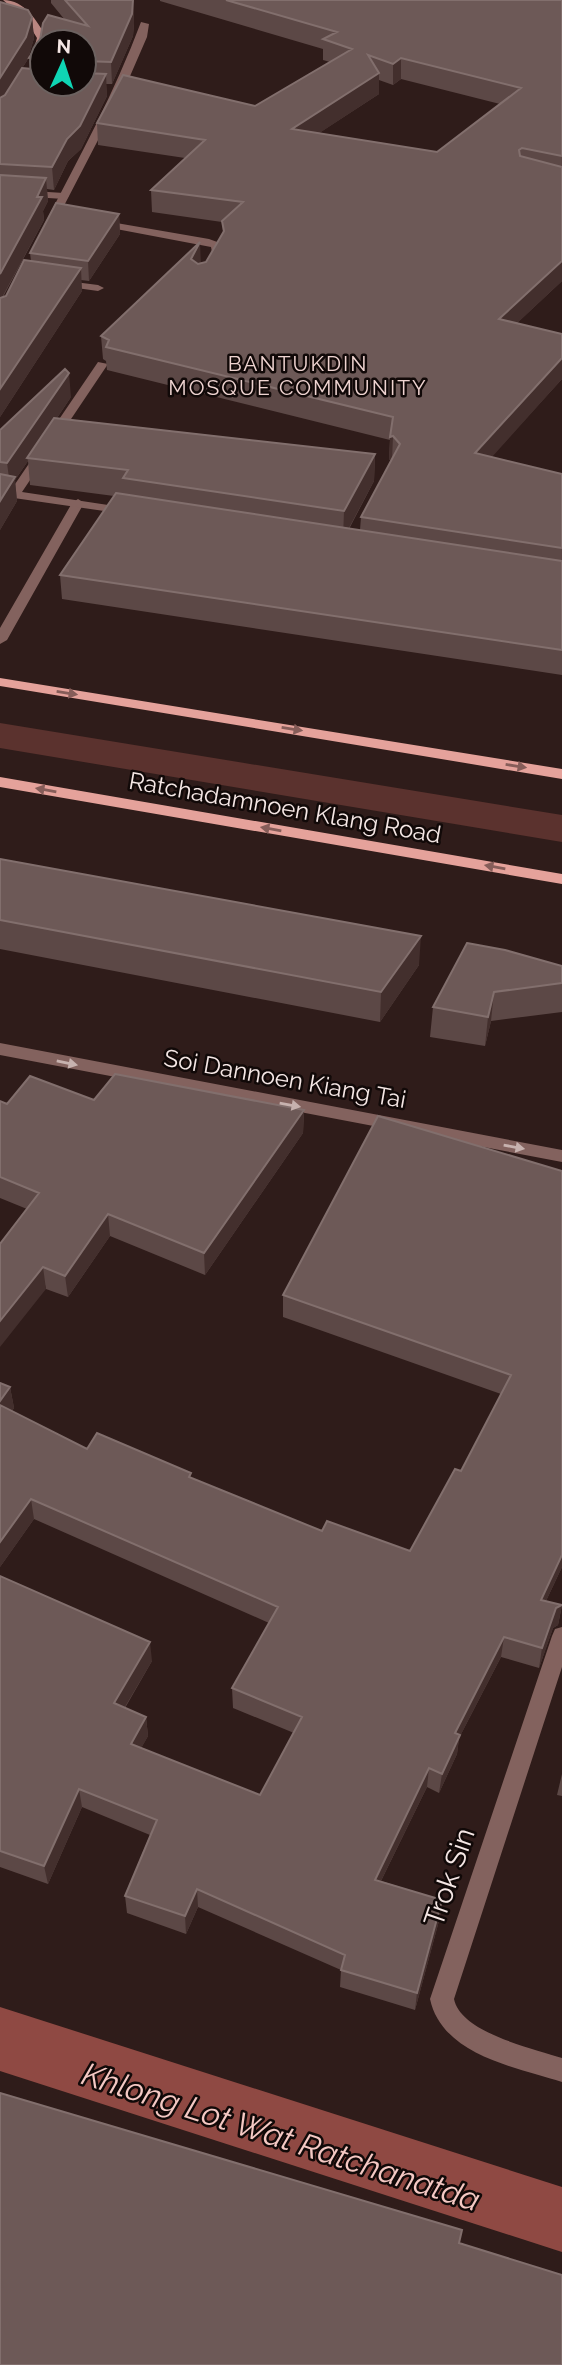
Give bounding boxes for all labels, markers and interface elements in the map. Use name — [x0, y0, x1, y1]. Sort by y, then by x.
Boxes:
north arrow — [28, 28, 98, 98]
text: N — [56, 35, 72, 57]
district label: BANTUKDIN MOSQUE COMMUNITY — [168, 351, 428, 400]
one-way arrow — [56, 688, 78, 699]
one-way arrow — [281, 724, 303, 735]
one-way arrow — [506, 761, 528, 772]
street label: Ratchadamnoen Klang Road — [127, 766, 444, 849]
one-way arrow — [35, 784, 57, 795]
one-way arrow — [259, 823, 281, 834]
one-way arrow — [484, 861, 506, 872]
street label: Soi Dannoen Kiang Tai — [162, 1043, 408, 1114]
one-way arrow — [56, 1057, 78, 1068]
one-way arrow — [279, 1100, 301, 1111]
one-way arrow — [503, 1142, 525, 1153]
street label: Trok Sin — [417, 1824, 482, 1931]
water label: Khlong Lot Wat Ratchanatda — [77, 2055, 485, 2218]

